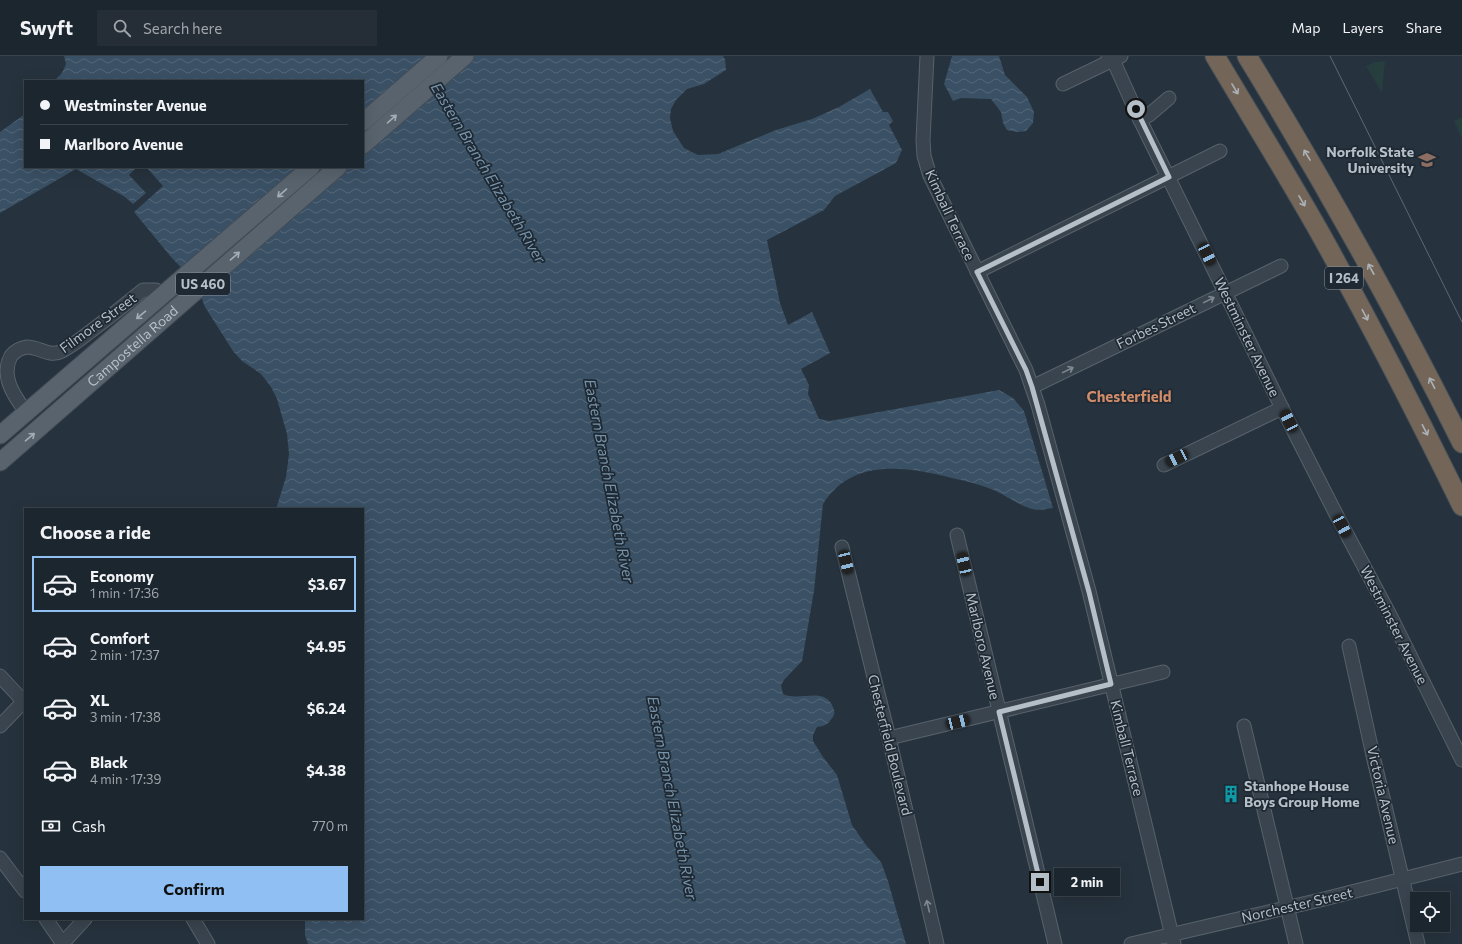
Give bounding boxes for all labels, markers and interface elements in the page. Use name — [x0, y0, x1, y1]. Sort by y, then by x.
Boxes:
search box — [97, 10, 377, 46]
text: Swyft — [20, 16, 73, 39]
icon: search — [111, 17, 133, 39]
text: Search here — [143, 19, 222, 37]
text: Map — [1292, 19, 1320, 36]
text: Layers — [1342, 19, 1384, 36]
text: Share — [1406, 19, 1442, 36]
water label: Eastern Branch Elizabeth River — [428, 79, 550, 267]
one-way arrow — [1232, 83, 1240, 95]
text: Westminster Avenue — [64, 96, 207, 114]
route start — [1127, 100, 1145, 118]
one-way arrow — [387, 115, 398, 124]
text: Marlboro Avenue — [64, 135, 183, 153]
place label: Norfolk State University — [1326, 143, 1414, 176]
one-way arrow — [1303, 150, 1311, 161]
school or university icon: Norfolk State University — [1417, 150, 1437, 170]
street label: Kimball Terrace — [922, 167, 979, 263]
one-way arrow — [276, 188, 287, 197]
one-way arrow — [1298, 195, 1306, 207]
car — [1196, 241, 1218, 267]
one-way arrow — [230, 251, 240, 261]
one-way arrow — [1366, 263, 1374, 275]
road number: I 264 — [1325, 267, 1363, 289]
road number: US 460 — [176, 273, 230, 295]
street label: Westminster Avenue — [1211, 274, 1284, 399]
street label: Filmore Street — [56, 289, 140, 356]
one-way arrow — [1203, 296, 1215, 303]
street label: Forbes Street — [1113, 299, 1198, 352]
street label: Campostella Road — [83, 302, 181, 390]
one-way arrow — [1361, 309, 1369, 321]
one-way arrow — [136, 310, 146, 319]
one-way arrow — [1061, 366, 1073, 373]
water label: Eastern Branch Elizabeth River — [581, 377, 639, 585]
one-way arrow — [1428, 378, 1435, 390]
district label: Chesterfield — [1086, 387, 1172, 405]
car — [1278, 408, 1300, 434]
one-way arrow — [1422, 424, 1429, 436]
one-way arrow — [24, 432, 35, 441]
car — [1164, 447, 1190, 469]
car — [1331, 513, 1353, 539]
text: Choose a ride — [40, 521, 151, 543]
car — [837, 549, 855, 575]
car — [955, 551, 973, 577]
street label: Westminster Avenue — [1357, 563, 1432, 687]
icon: car — [42, 566, 78, 602]
text: Economy — [90, 567, 154, 585]
text: $3.67 — [308, 575, 346, 593]
text: 1 min · 17:36 — [90, 585, 159, 601]
street label: Marlboro Avenue — [963, 591, 1004, 701]
icon: car — [42, 628, 78, 664]
text: Comfort — [90, 629, 150, 647]
text: $4.95 — [306, 637, 346, 655]
text: 2 min · 17:37 — [90, 647, 160, 663]
street label: Chesterfield Boulevard — [865, 673, 916, 817]
icon: car — [42, 690, 78, 726]
text: XL — [90, 691, 109, 709]
water label: Eastern Branch Elizabeth River — [644, 694, 702, 902]
street label: Kimball Terrace — [1107, 698, 1148, 798]
text: $6.24 — [307, 699, 346, 717]
text: 3 min · 17:38 — [90, 709, 161, 725]
car — [945, 713, 971, 731]
street label: Victoria Avenue — [1364, 744, 1403, 846]
icon: car — [42, 752, 78, 788]
text: Black — [90, 753, 128, 771]
text: $4.38 — [306, 761, 346, 779]
text: 4 min · 17:39 — [90, 771, 161, 787]
place label: Stanhope House Boys Group Home — [1244, 777, 1360, 810]
building icon: Stanhope House Boys Group Home — [1221, 784, 1241, 804]
icon: cash — [40, 815, 62, 837]
text: Cash — [72, 817, 106, 835]
text: 770 m — [312, 818, 348, 834]
button: Confirm — [40, 866, 348, 912]
callout: 2 min — [1054, 868, 1120, 896]
route end — [1031, 873, 1049, 891]
text: 2 min — [1071, 874, 1103, 890]
street label: Norchester Street — [1240, 883, 1354, 926]
map controls — [1410, 892, 1450, 932]
button: locate — [1410, 892, 1450, 932]
one-way arrow — [924, 900, 932, 913]

